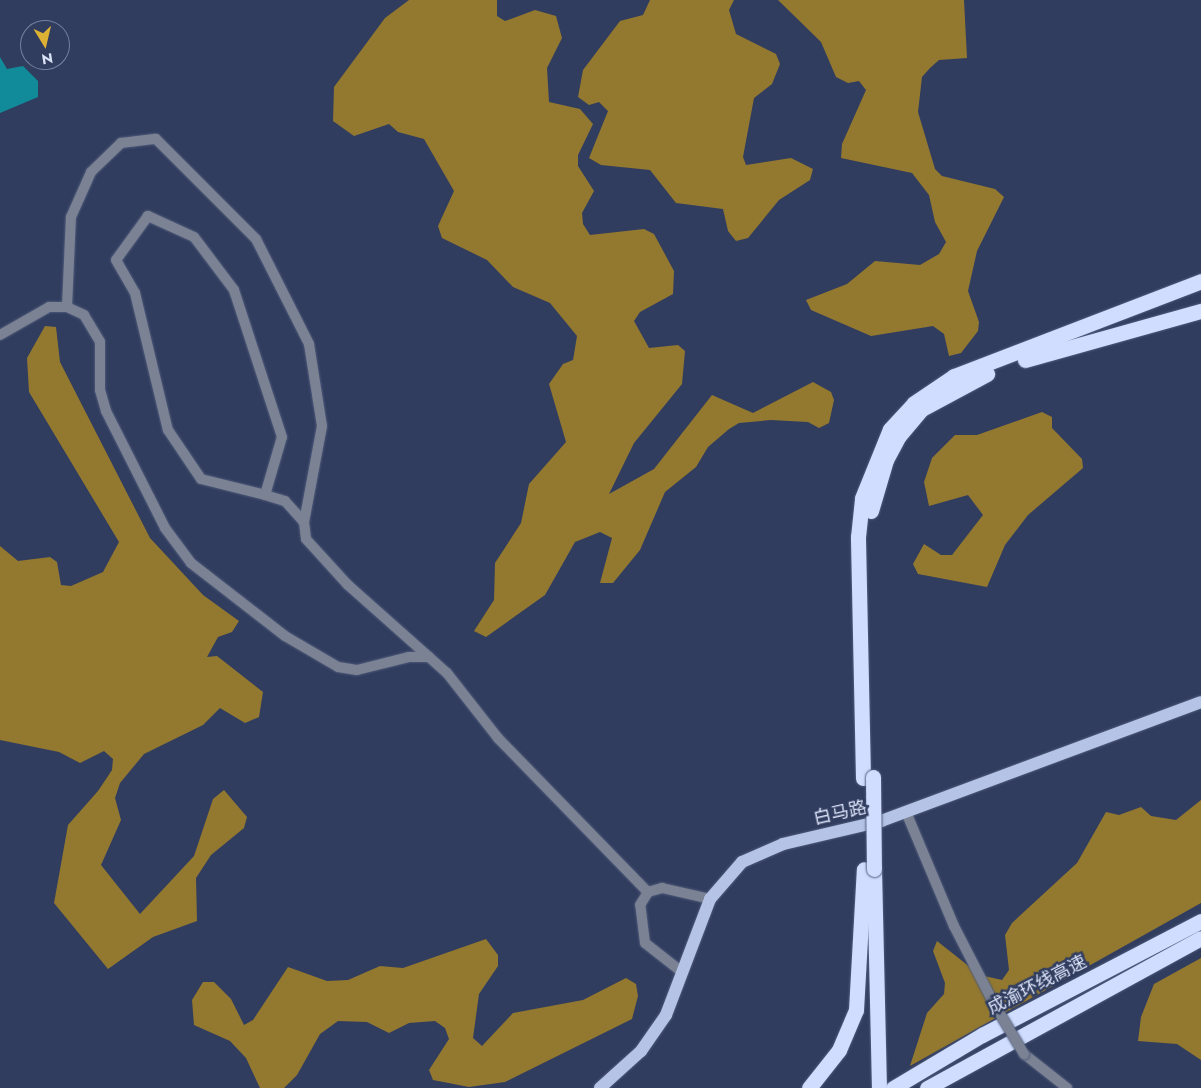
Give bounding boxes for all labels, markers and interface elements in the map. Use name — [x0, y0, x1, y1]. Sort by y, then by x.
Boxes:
north arrow — [20, 20, 70, 70]
text: N — [40, 48, 54, 70]
street label: 白马路 — [811, 796, 869, 830]
street label: 成渝环线高速 — [984, 951, 1090, 1019]

